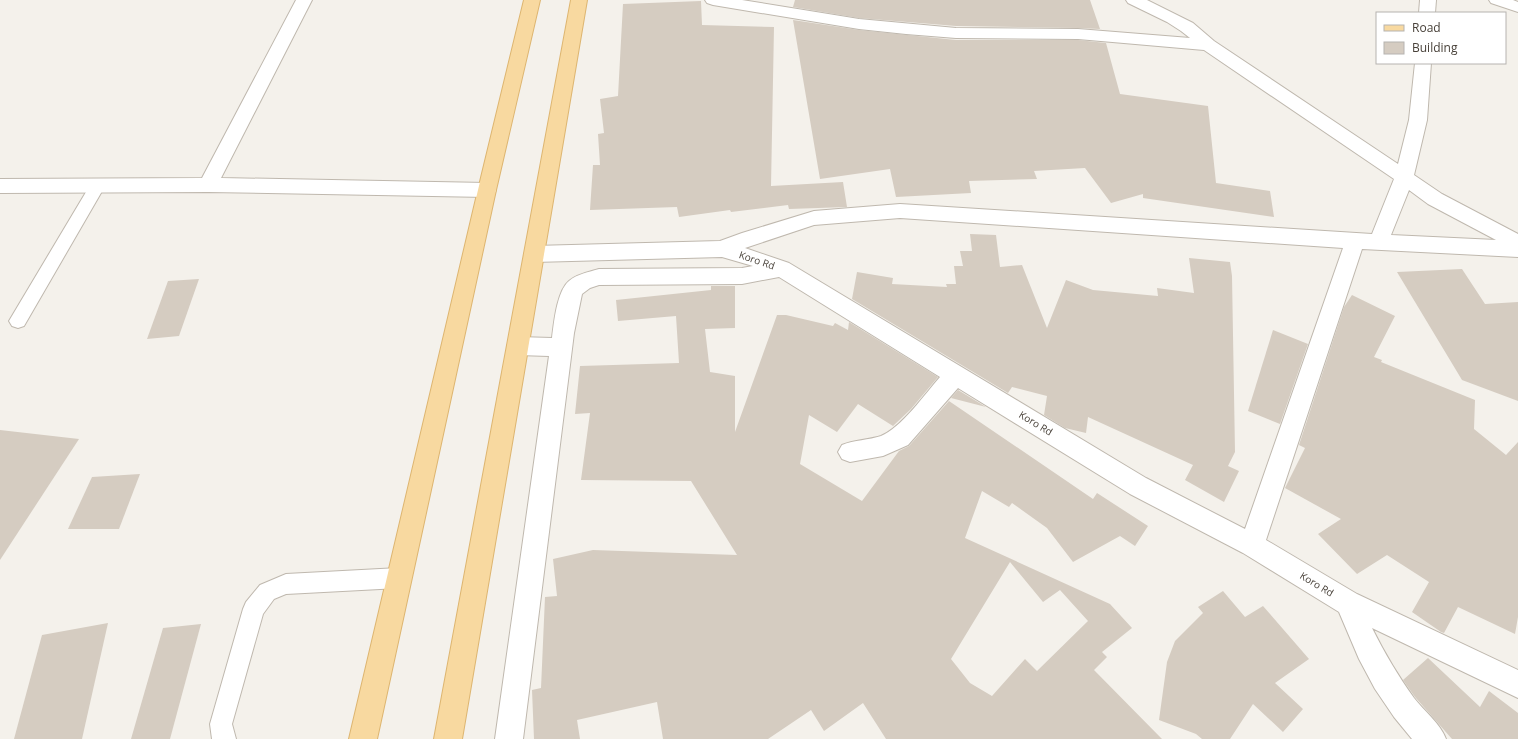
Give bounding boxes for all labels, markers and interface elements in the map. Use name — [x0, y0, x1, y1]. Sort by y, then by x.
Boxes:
legend — [1376, 12, 1506, 64]
text: Road — [1412, 19, 1441, 36]
text: Building — [1412, 39, 1458, 56]
street label: Koro Rd — [737, 247, 777, 273]
street label: Koro Rd — [1016, 407, 1056, 439]
street label: Koro Rd — [1297, 568, 1337, 600]

